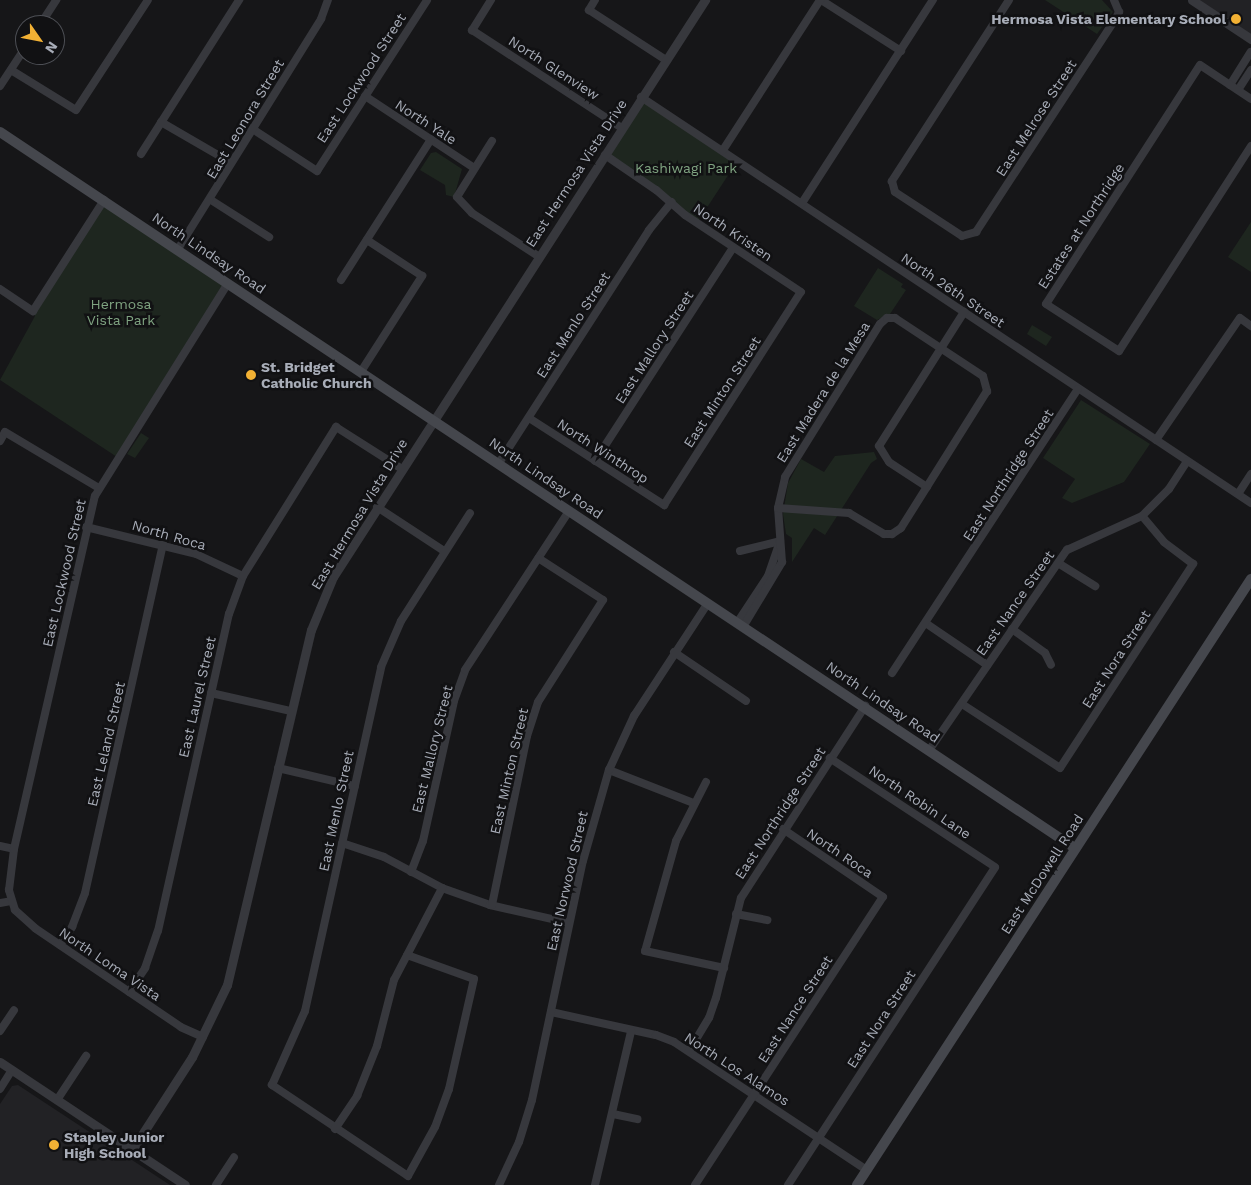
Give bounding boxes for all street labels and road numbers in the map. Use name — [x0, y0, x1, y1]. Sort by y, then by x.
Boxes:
street label: East Lockwood Street — [313, 10, 409, 146]
street label: North Glenview — [505, 32, 603, 104]
street label: East Leonora Street — [203, 56, 287, 182]
street label: East Melrose Street — [992, 57, 1080, 179]
street label: East Hermosa Vista Drive — [522, 95, 630, 251]
street label: North Yale — [392, 96, 460, 148]
street label: Estates at Northridge — [1034, 160, 1128, 292]
street label: North Kristen — [690, 199, 776, 265]
street label: North Lindsay Road — [149, 209, 269, 297]
street label: North 26th Street — [898, 249, 1008, 331]
street label: East Menlo Street — [532, 269, 614, 381]
street label: East Mallory Street — [611, 287, 697, 407]
street label: East Madera de la Mesa — [773, 318, 873, 466]
street label: East Minton Street — [680, 333, 764, 451]
street label: East Northridge Street — [959, 406, 1057, 544]
street label: North Winthrop — [554, 415, 652, 487]
street label: North Lindsay Road — [486, 434, 606, 522]
street label: East Hermosa Vista Drive — [307, 435, 411, 593]
street label: East Lockwood Street — [39, 497, 89, 649]
street label: North Roca — [130, 516, 208, 554]
street label: East Nance Street — [972, 547, 1058, 659]
street label: East Nora Street — [1078, 607, 1154, 711]
street label: East Laurel Street — [175, 634, 219, 760]
street label: North Lindsay Road — [823, 658, 943, 746]
street label: East Leland Street — [83, 680, 129, 808]
street label: East Mallory Street — [408, 683, 456, 815]
street label: East Minton Street — [486, 706, 532, 836]
street label: East Northridge Street — [731, 744, 829, 882]
street label: East Menlo Street — [315, 749, 357, 873]
street label: North Robin Lane — [866, 762, 974, 842]
street label: East Norwood Street — [543, 809, 591, 953]
street label: East McDowell Road — [997, 811, 1087, 937]
street label: North Roca — [804, 825, 876, 881]
street label: North Loma Vista — [56, 924, 164, 1004]
street label: East Nance Street — [754, 952, 836, 1066]
street label: East Nora Street — [843, 967, 919, 1071]
street label: North Los Alamos — [681, 1029, 793, 1109]

